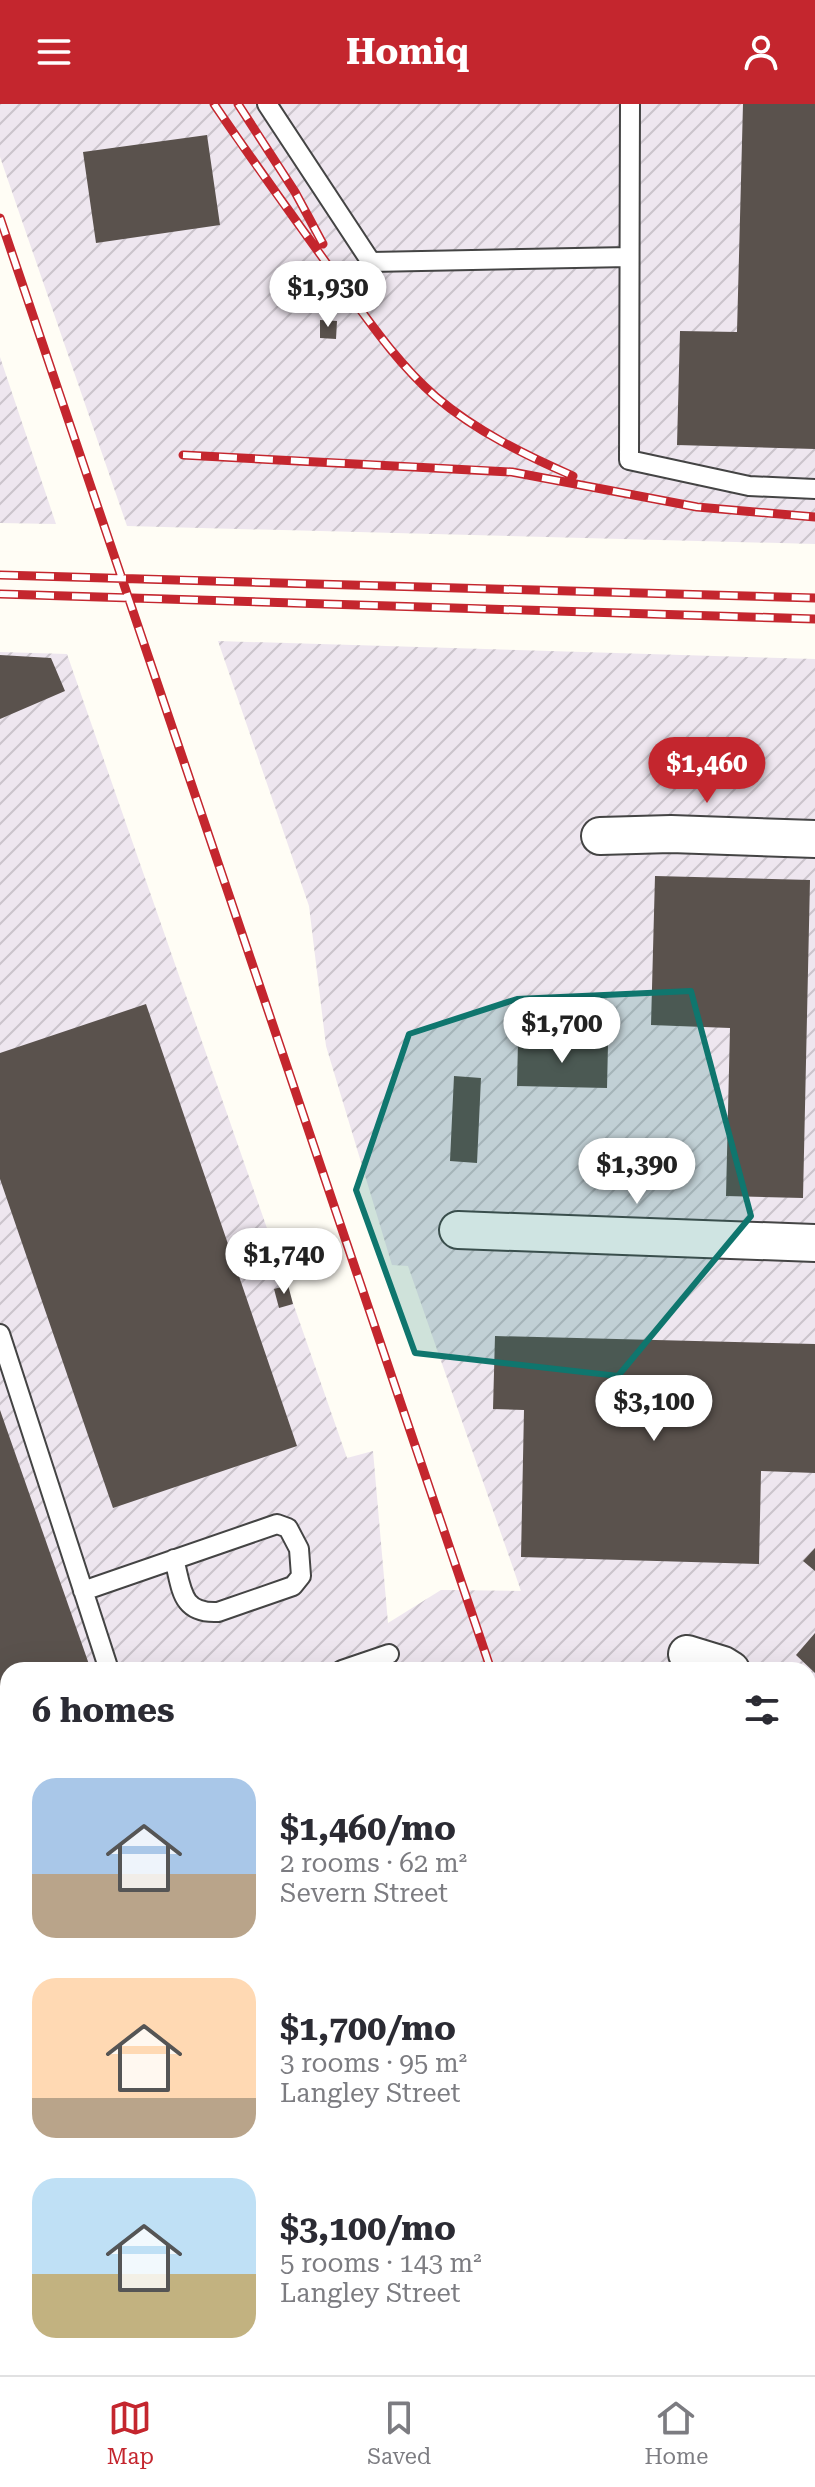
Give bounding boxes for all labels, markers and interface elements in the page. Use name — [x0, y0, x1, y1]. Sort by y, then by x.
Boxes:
icon: menu — [32, 30, 76, 74]
icon: person — [739, 30, 783, 74]
text: Homiq — [346, 31, 469, 73]
pin: $1,930 — [263, 261, 393, 329]
text: $1,930 — [287, 272, 369, 302]
pin: $1,460 — [642, 737, 772, 805]
text: $1,460 — [666, 748, 748, 778]
pin: $1,700 — [497, 997, 627, 1065]
text: $1,700 — [521, 1008, 603, 1038]
pin: $1,390 — [572, 1138, 702, 1206]
text: $1,390 — [596, 1149, 678, 1179]
pin: $1,740 — [219, 1228, 349, 1296]
text: $1,740 — [243, 1239, 325, 1269]
pin: $3,100 — [589, 1375, 719, 1443]
text: $3,100 — [613, 1386, 695, 1416]
icon: filters — [740, 1688, 784, 1732]
text: 6 homes — [32, 1690, 175, 1730]
text: $1,460/mo — [280, 1808, 456, 1848]
icon: home — [96, 1810, 192, 1906]
text: 2 rooms · 62 m² — [280, 1848, 467, 1878]
text: Severn Street — [280, 1878, 448, 1908]
text: $1,700/mo — [280, 2008, 456, 2048]
icon: home — [96, 2010, 192, 2106]
text: 3 rooms · 95 m² — [280, 2048, 467, 2078]
text: Langley Street — [280, 2078, 461, 2108]
text: $3,100/mo — [280, 2208, 456, 2248]
icon: home — [96, 2210, 192, 2306]
text: 5 rooms · 143 m² — [280, 2248, 482, 2278]
text: Langley Street — [280, 2278, 461, 2308]
tab: Map — [107, 2396, 154, 2469]
tab: Saved — [367, 2396, 431, 2469]
tab: Home — [644, 2396, 708, 2469]

